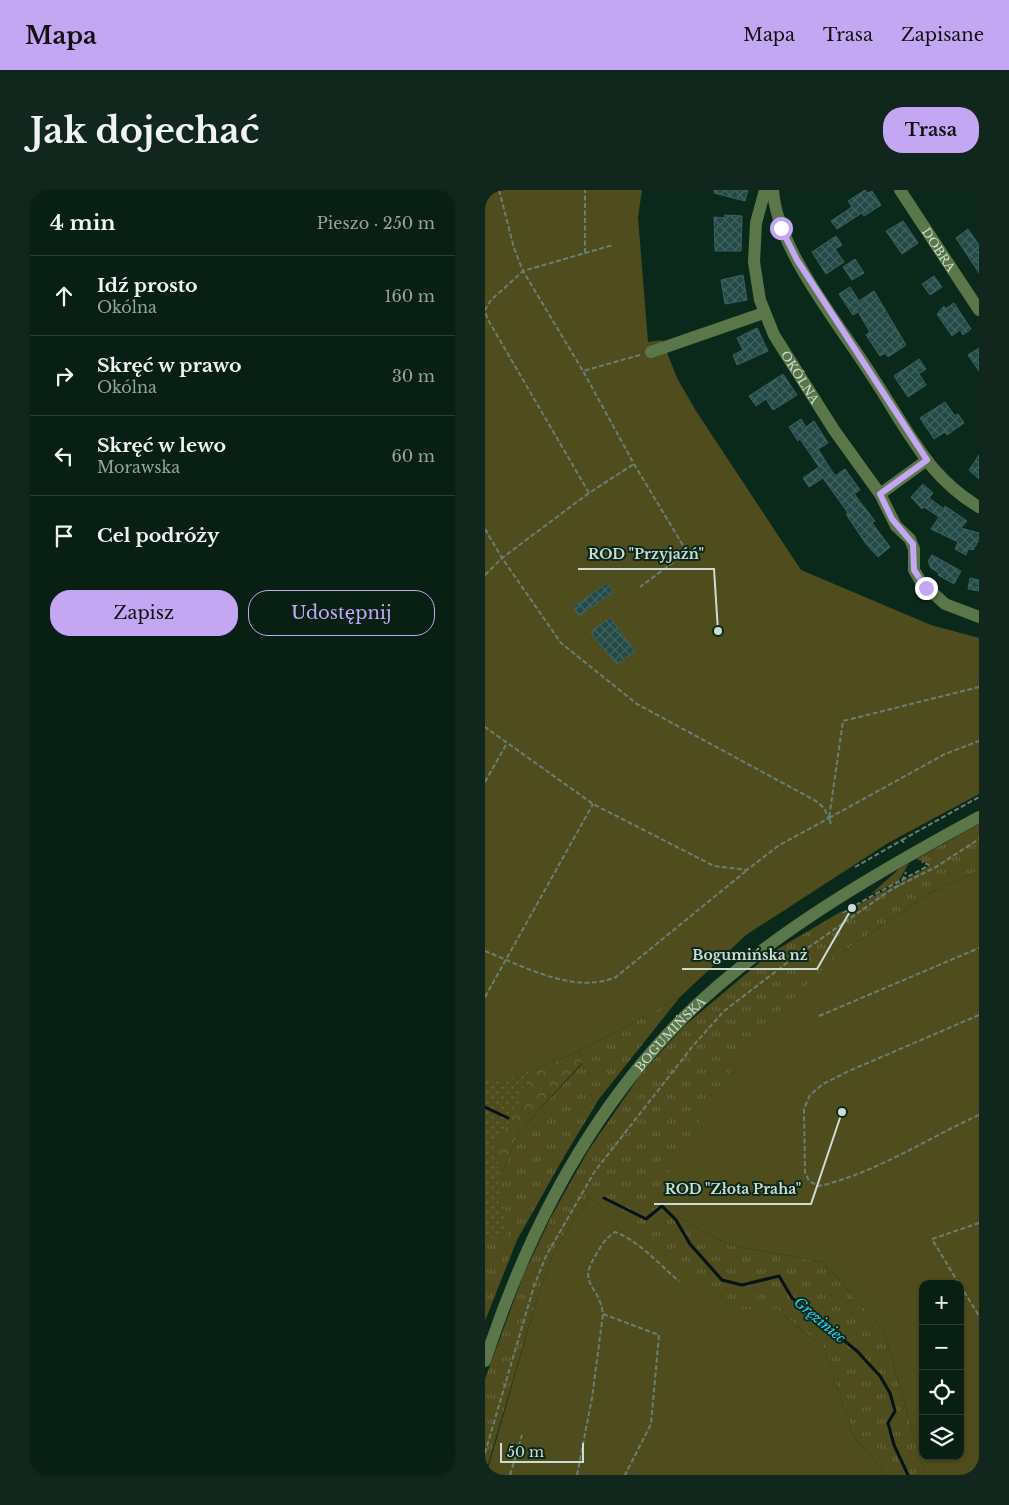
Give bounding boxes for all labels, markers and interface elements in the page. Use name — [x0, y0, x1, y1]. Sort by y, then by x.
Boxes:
text: Mapa — [25, 21, 97, 50]
text: Mapa — [743, 24, 795, 46]
text: Trasa — [823, 24, 873, 46]
text: Zapisane — [901, 24, 984, 46]
button: Trasa — [883, 107, 979, 153]
text: Jak dojechać — [30, 109, 259, 152]
text: 4 min — [50, 210, 116, 236]
text: Pieszo · 250 m — [317, 213, 435, 233]
route start — [770, 217, 793, 240]
street label: DOBRA — [919, 224, 959, 275]
text: Idź prosto — [97, 274, 198, 297]
icon: ahead — [50, 282, 78, 310]
text: 160 m — [384, 286, 435, 306]
text: Okólna — [97, 297, 157, 317]
street label: OKÓLNA — [778, 348, 823, 407]
text: Skręć w prawo — [97, 354, 242, 377]
icon: right — [50, 362, 78, 390]
text: 30 m — [392, 366, 435, 386]
text: Okólna — [97, 377, 157, 397]
text: Skręć w lewo — [97, 434, 226, 457]
icon: left — [50, 442, 78, 470]
text: 60 m — [392, 446, 435, 466]
text: Morawska — [97, 457, 180, 477]
icon: arrive — [50, 522, 78, 550]
text: Cel podróży — [97, 524, 219, 547]
callout: ROD "Przyjaźń" — [578, 540, 714, 569]
text: ROD "Przyjaźń" — [588, 545, 704, 563]
route end — [915, 577, 938, 600]
button: Zapisz — [50, 590, 238, 636]
button: Udostępnij — [248, 590, 435, 636]
callout: Bogumińska nż — [682, 940, 817, 969]
text: Bogumińska nż — [692, 946, 808, 964]
street label: BOGUMIŃSKA — [631, 993, 709, 1074]
callout: ROD "Złota Praha" — [654, 1175, 811, 1204]
text: ROD "Złota Praha" — [665, 1180, 801, 1198]
map controls — [919, 1280, 964, 1460]
button: + — [919, 1280, 964, 1325]
water label: Gręziniec — [790, 1293, 850, 1347]
button: − — [919, 1325, 964, 1370]
button: locate — [919, 1370, 964, 1415]
button: layers — [919, 1415, 964, 1460]
scale bar — [500, 1440, 584, 1463]
text: 50 m — [507, 1443, 544, 1461]

